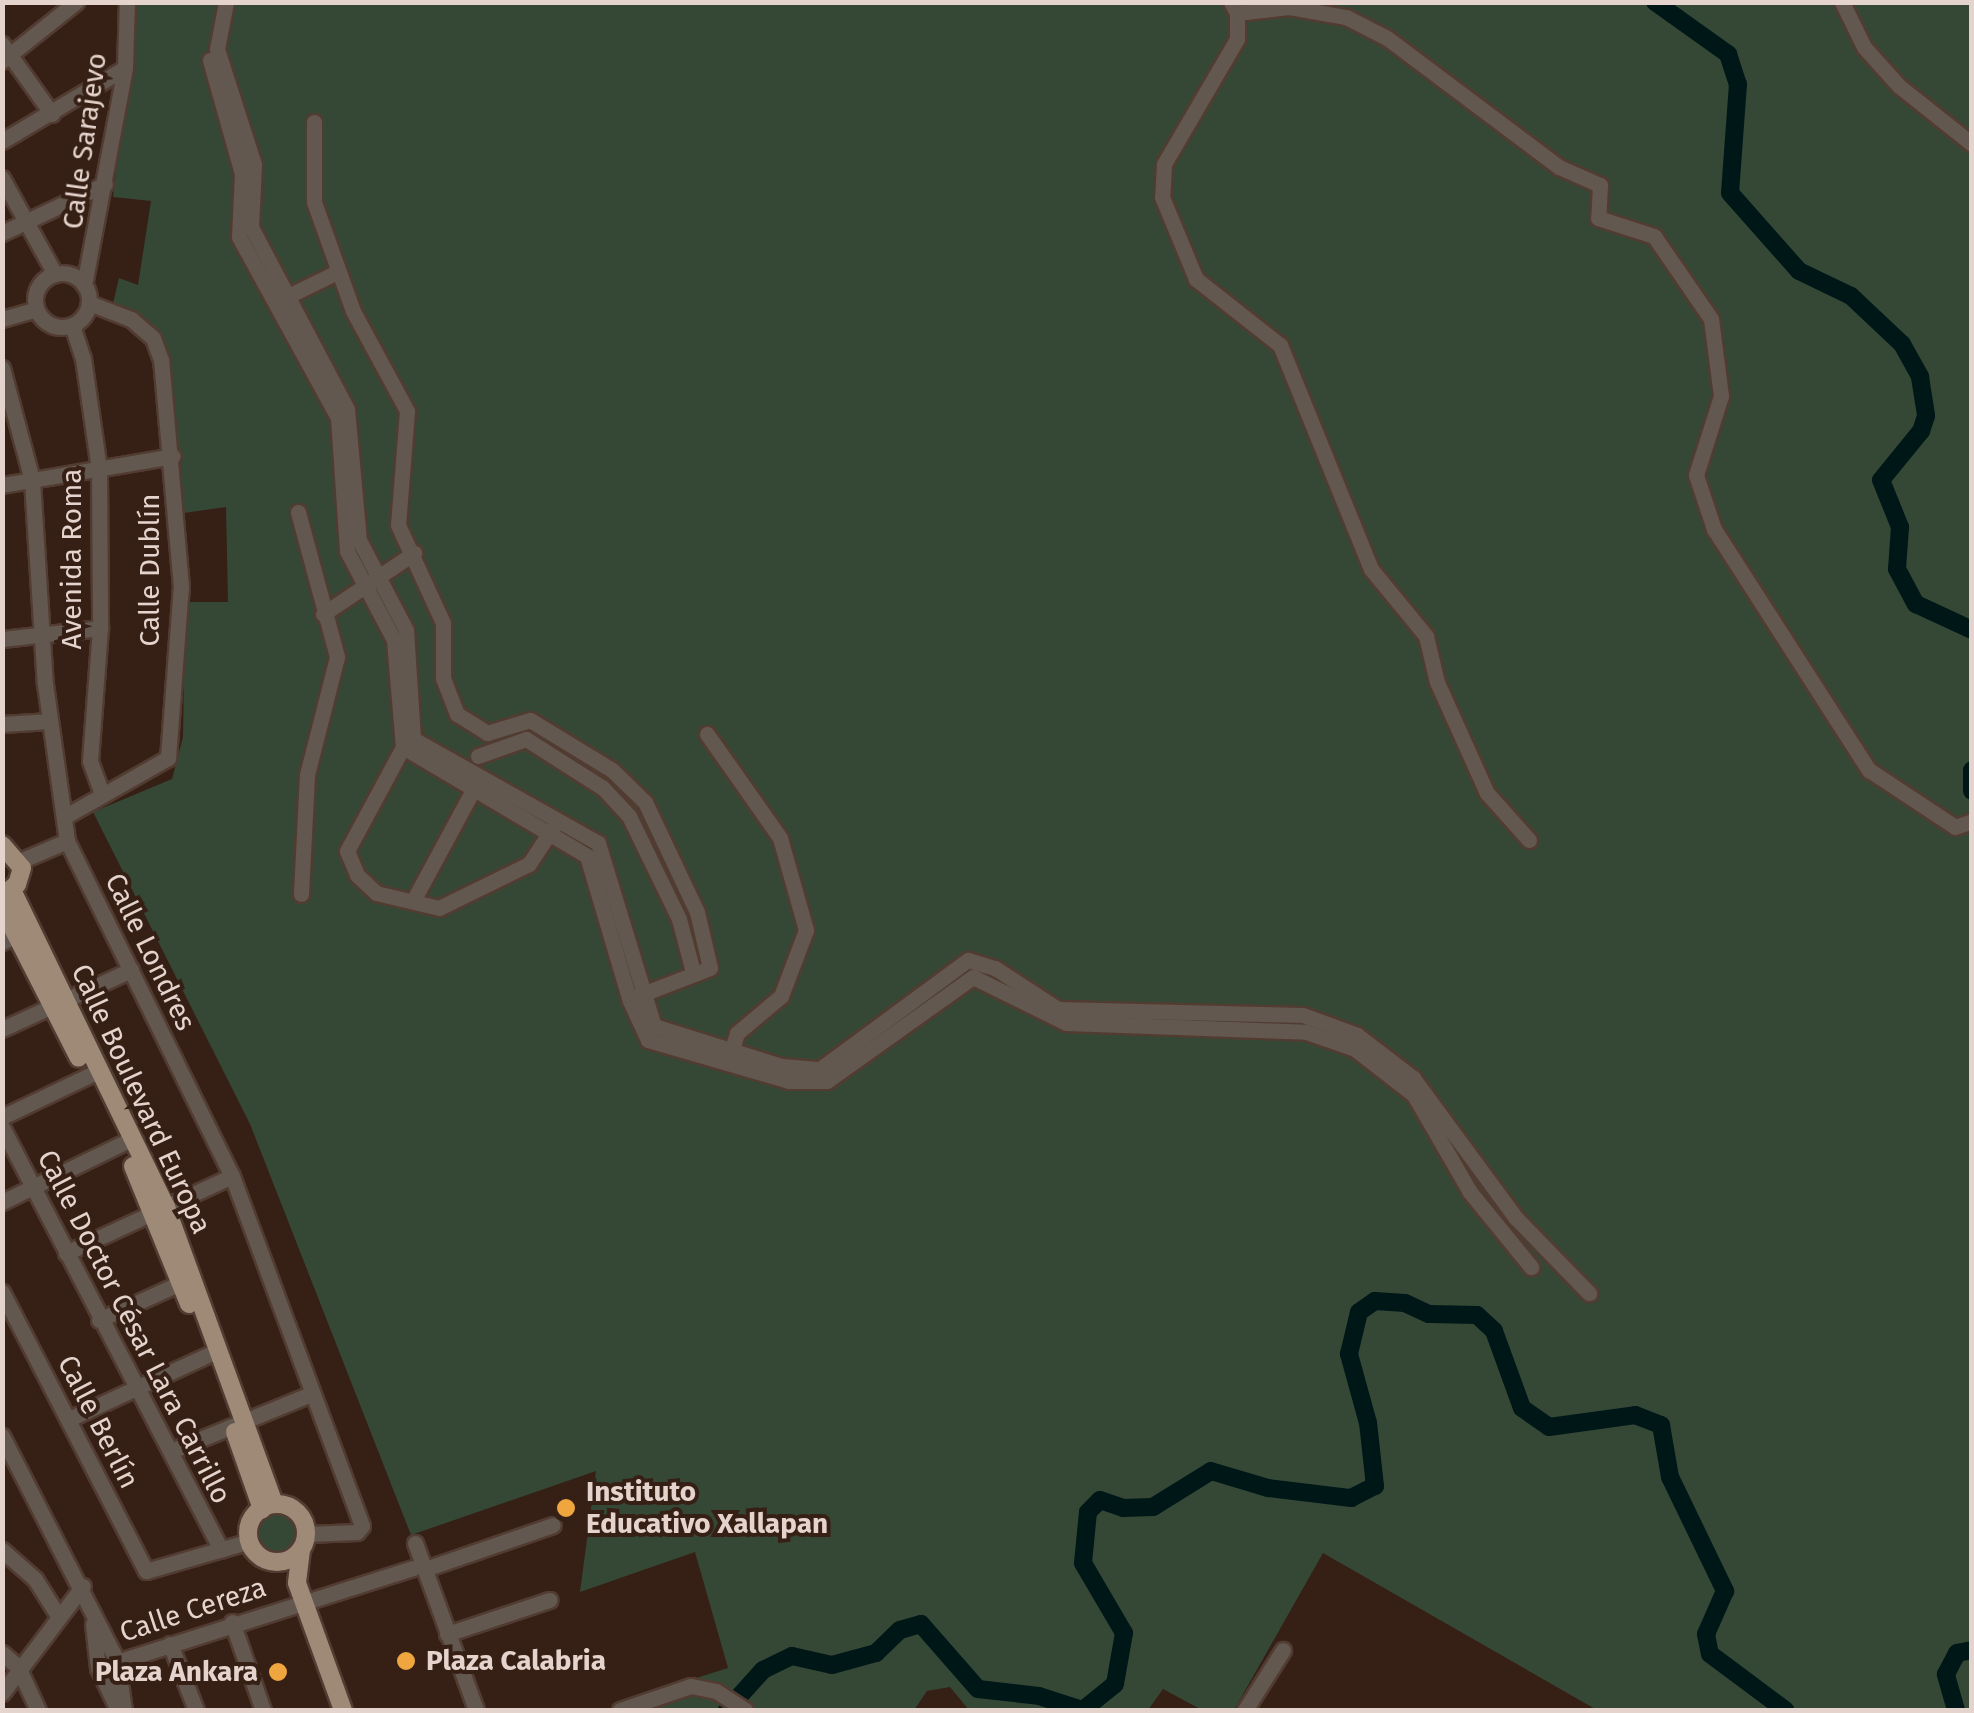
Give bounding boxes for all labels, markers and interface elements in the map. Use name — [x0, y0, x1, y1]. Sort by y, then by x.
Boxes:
street label: Calle Sarajevo — [56, 51, 114, 231]
street label: Avenida Roma — [55, 469, 89, 649]
street label: Calle Dublín — [133, 494, 167, 646]
street label: Calle Londres — [98, 868, 202, 1036]
street label: Calle Boulevard Europa — [64, 959, 218, 1239]
street label: Calle Doctor César Lara Carrillo — [30, 1145, 238, 1509]
street label: Calle Berlín — [50, 1350, 146, 1494]
place label: Instituto Educativo Xallapan — [586, 1475, 828, 1541]
marker: Instituto Educativo Xallapan — [555, 1497, 577, 1519]
street label: Calle Cereza — [116, 1571, 270, 1649]
place label: Plaza Calabria — [426, 1644, 606, 1678]
marker: Plaza Calabria — [395, 1650, 417, 1672]
place label: Plaza Ankara — [95, 1655, 258, 1689]
marker: Plaza Ankara — [267, 1661, 289, 1683]

